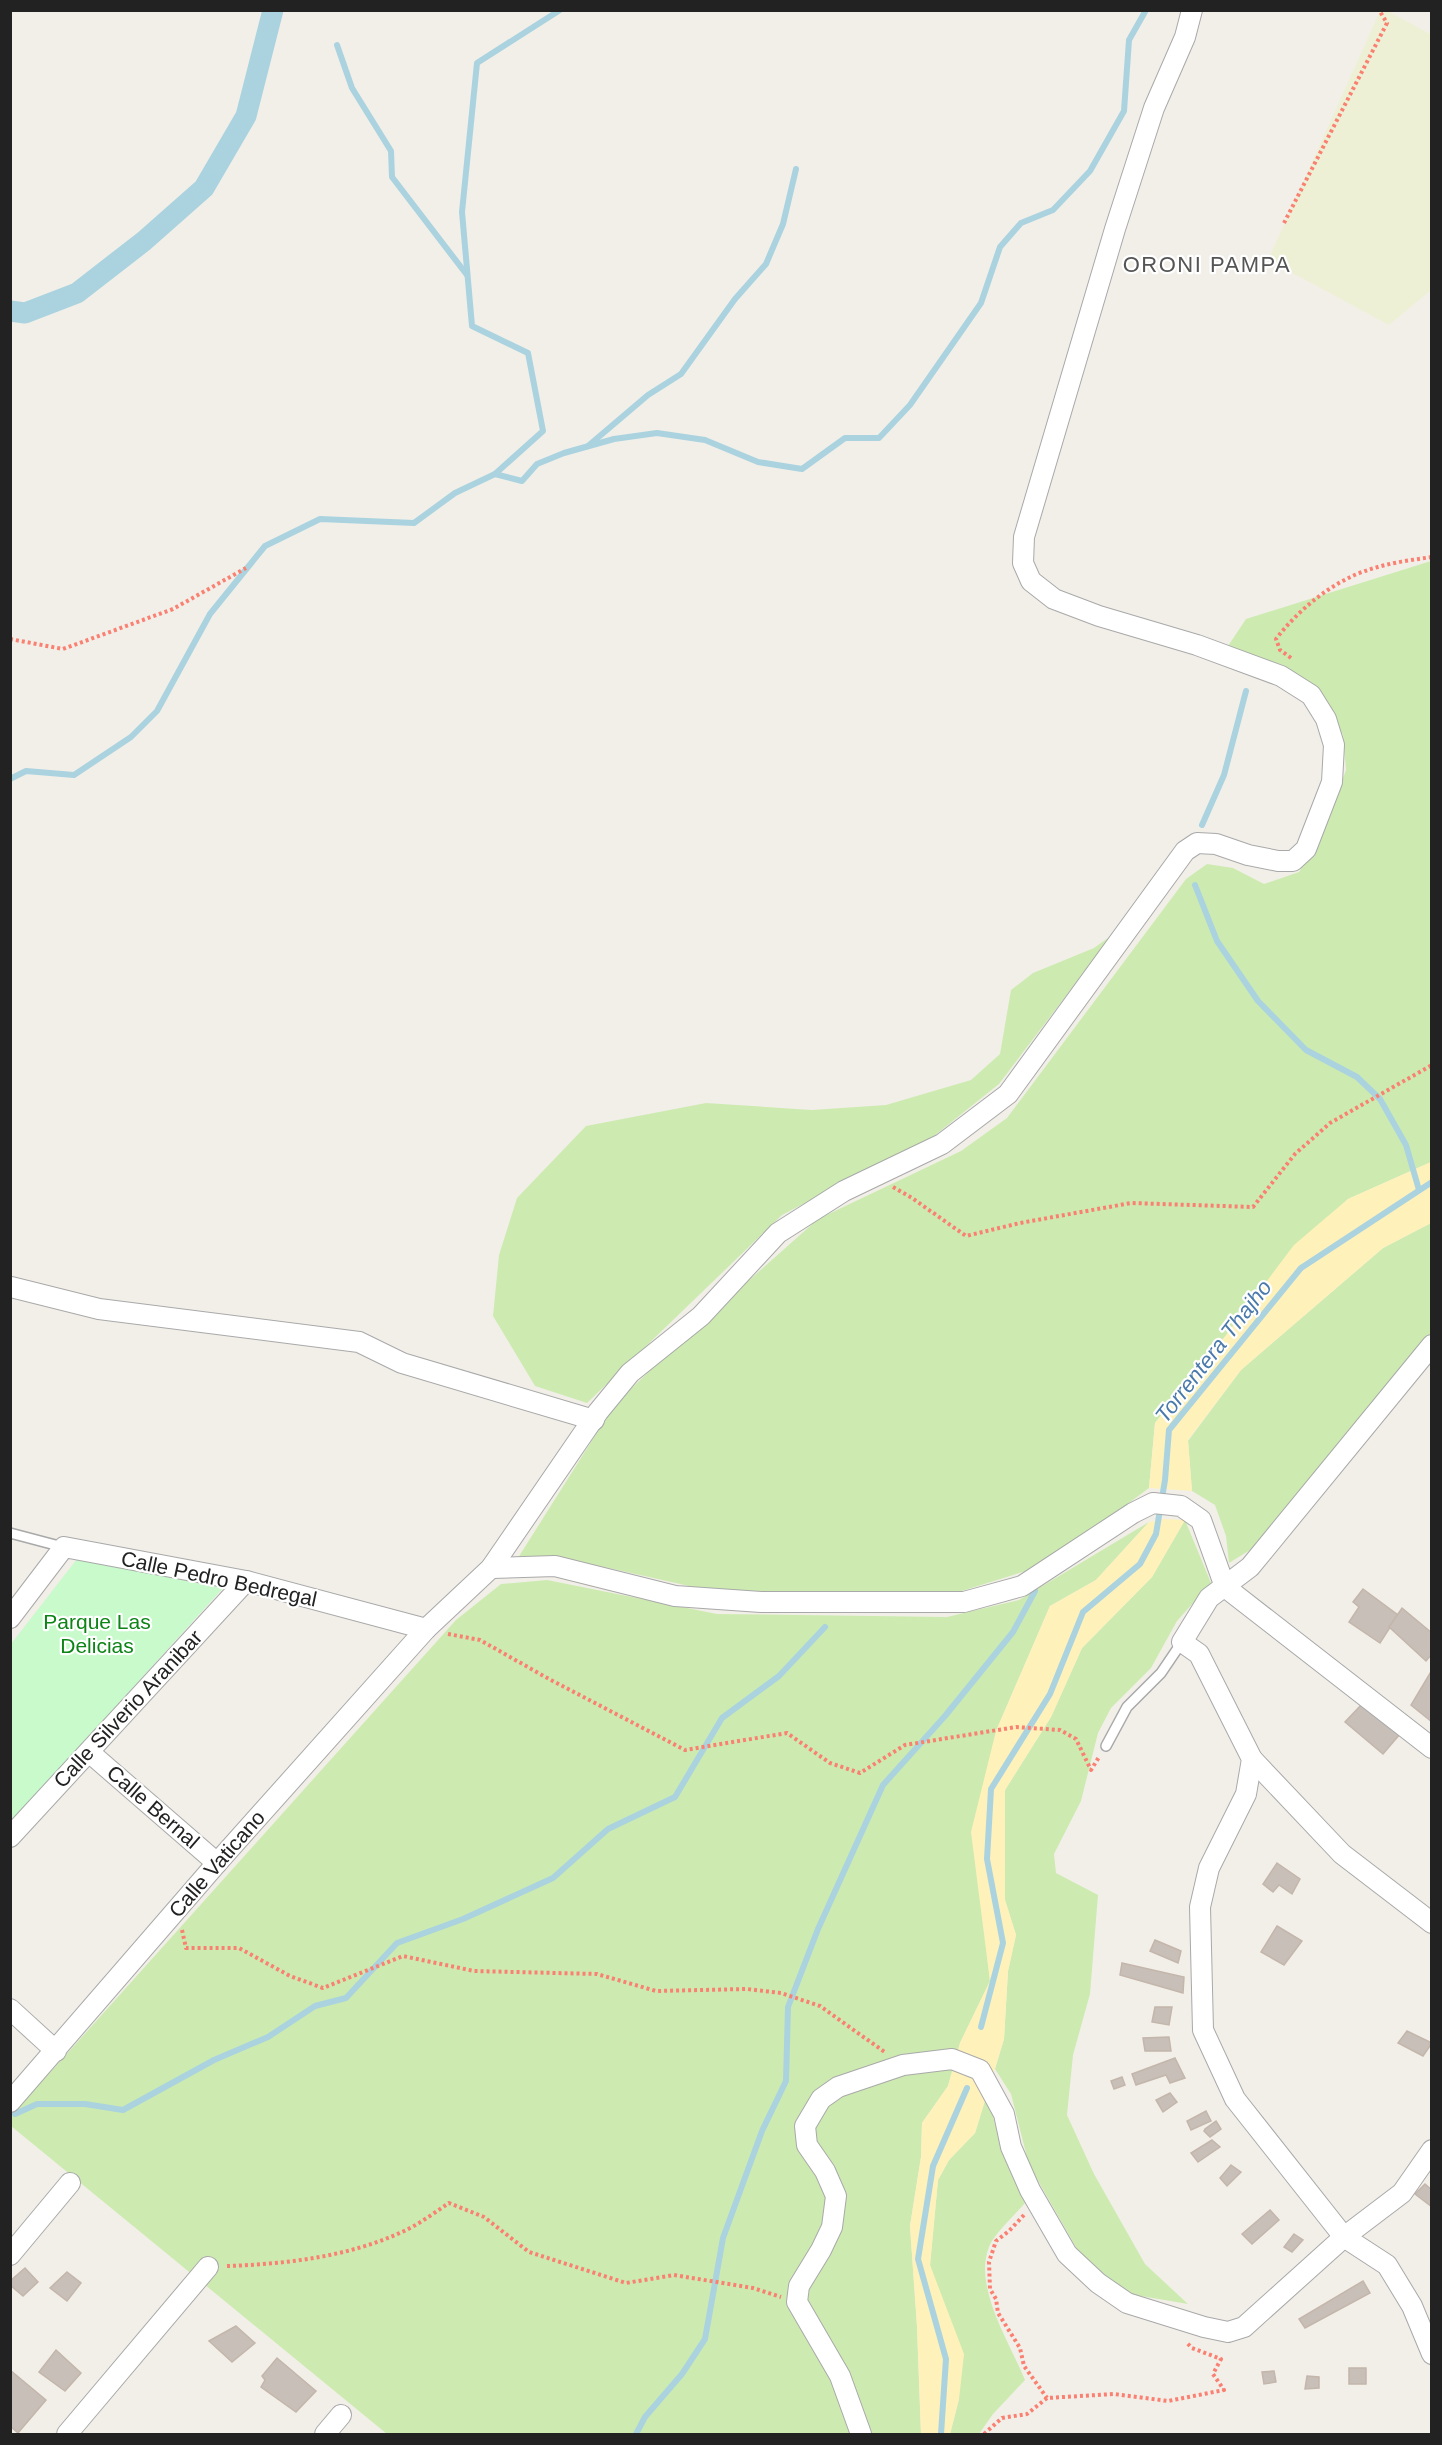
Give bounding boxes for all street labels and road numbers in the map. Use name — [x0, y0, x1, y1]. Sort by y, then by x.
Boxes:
street label: Calle Pedro Bedregal — [119, 1547, 319, 1611]
street label: Calle Silverio Aranibar — [49, 1625, 206, 1792]
street label: Calle Bernal — [103, 1760, 204, 1853]
street label: Calle Vaticano — [164, 1806, 269, 1922]

